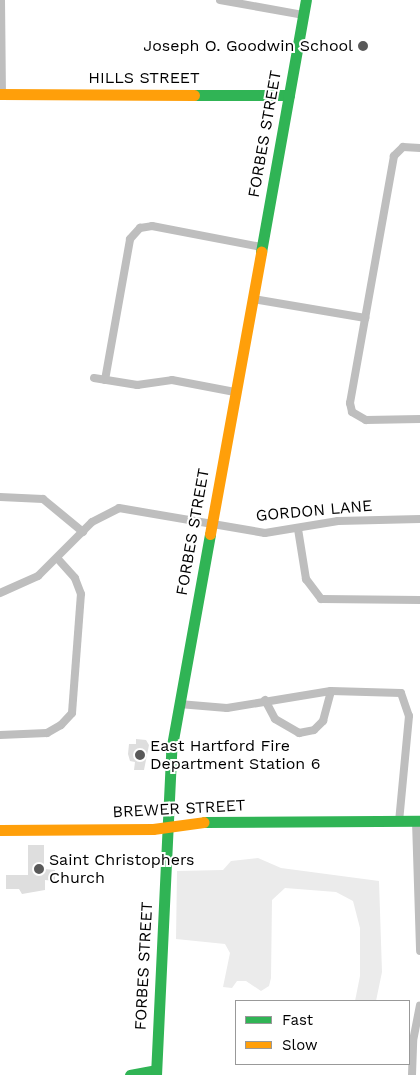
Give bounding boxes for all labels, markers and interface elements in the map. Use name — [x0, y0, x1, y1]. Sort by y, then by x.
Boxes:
place label: Joseph O. Goodwin School — [143, 36, 353, 56]
marker: Joseph O. Goodwin School — [357, 40, 369, 52]
street label: HILLS STREET — [88, 68, 200, 88]
street label: FORBES STREET — [244, 69, 286, 199]
street label: FORBES STREET — [172, 467, 214, 597]
street label: GORDON LANE — [255, 496, 373, 526]
place label: East Hartford Fire Department Station 6 — [150, 736, 320, 774]
marker: East Hartford Fire Department Station 6 — [134, 749, 146, 761]
street label: BREWER STREET — [112, 796, 246, 822]
place label: Saint Christophers Church — [49, 850, 195, 888]
marker: Saint Christophers Church — [33, 863, 45, 875]
street label: FORBES STREET — [131, 901, 157, 1031]
legend — [235, 1000, 410, 1065]
text: Fast — [282, 1011, 313, 1029]
text: Slow — [282, 1036, 318, 1054]

